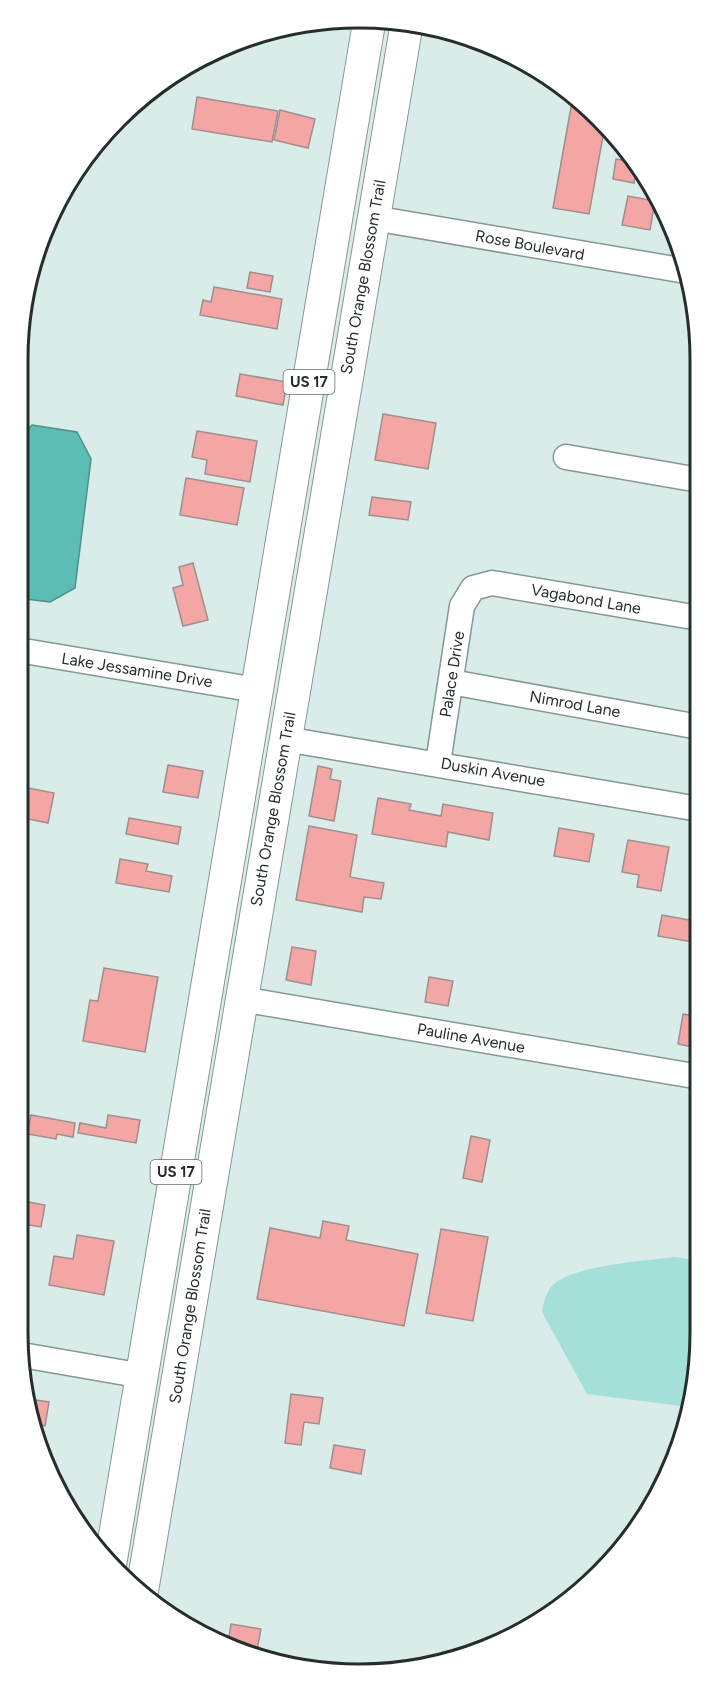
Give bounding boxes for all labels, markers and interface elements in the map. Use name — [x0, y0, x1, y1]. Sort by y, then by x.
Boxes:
street label: South Orange Blossom Trail — [337, 178, 389, 376]
street label: Rose Boulevard — [474, 226, 586, 264]
road number: US 17 — [284, 370, 334, 394]
street label: Vagabond Lane — [530, 580, 643, 618]
street label: Palace Drive — [436, 629, 468, 719]
street label: Lake Jessamine Drive — [60, 649, 214, 691]
street label: Nimrod Lane — [528, 687, 622, 721]
street label: South Orange Blossom Trail — [247, 710, 299, 908]
street label: Duskin Avenue — [439, 753, 547, 791]
street label: Pauline Avenue — [416, 1019, 527, 1057]
road number: US 17 — [150, 1160, 201, 1184]
street label: South Orange Blossom Trail — [165, 1207, 215, 1405]

